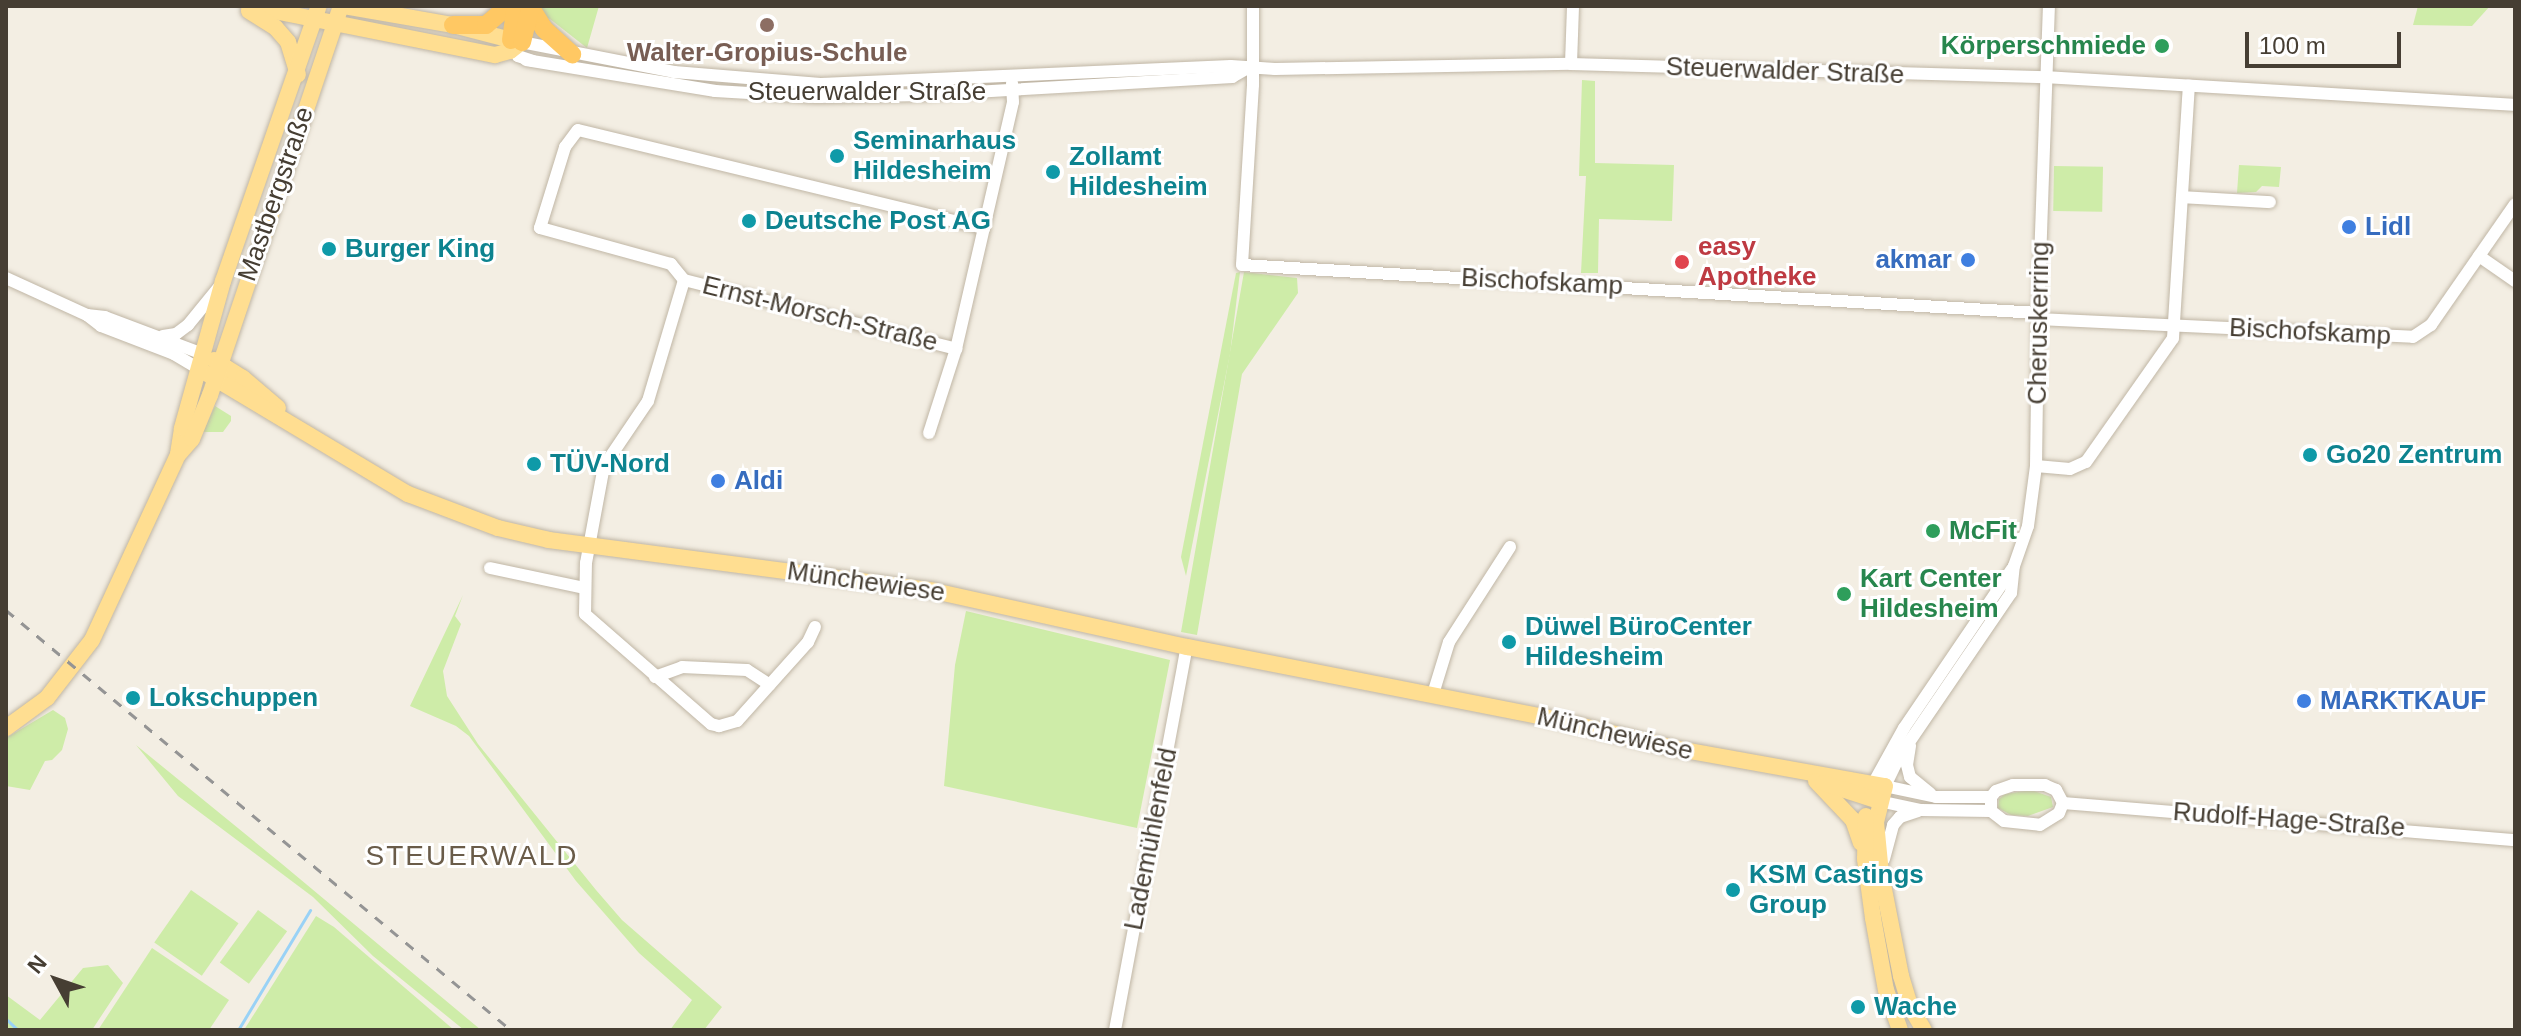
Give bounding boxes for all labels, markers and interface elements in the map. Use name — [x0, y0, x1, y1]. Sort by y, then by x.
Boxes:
marker: Walter-Gropius-Schule — [758, 16, 776, 34]
scale bar — [2249, 16, 2405, 66]
place label: Körperschmiede — [1941, 30, 2146, 62]
text: 100 m — [2259, 32, 2326, 59]
place label: Walter-Gropius-Schule — [627, 37, 907, 69]
marker: Körperschmiede — [2153, 37, 2171, 55]
street label: Steuerwalder Straße — [1665, 51, 1905, 91]
street label: Steuerwalder Straße — [748, 76, 986, 108]
street label: Mastbergstraße — [232, 103, 320, 285]
place label: Seminarhaus Hildesheim — [853, 125, 1016, 186]
place label: Zollamt Hildesheim — [1069, 141, 1208, 202]
marker: Seminarhaus Hildesheim — [828, 147, 846, 165]
marker: Zollamt Hildesheim — [1044, 163, 1062, 181]
place label: Deutsche Post AG — [765, 205, 992, 237]
place label: Lidl — [2365, 211, 2411, 243]
marker: Deutsche Post AG — [740, 212, 758, 230]
marker: Lidl — [2340, 218, 2358, 236]
place label: easy Apotheke — [1698, 231, 1816, 292]
place label: Burger King — [345, 233, 495, 265]
marker: Burger King — [320, 240, 338, 258]
street label: Cheruskerring — [2022, 241, 2056, 405]
place label: akmar — [1875, 244, 1952, 276]
marker: akmar — [1959, 251, 1977, 269]
marker: easy Apotheke — [1673, 253, 1691, 271]
street label: Bischofskamp — [1460, 262, 1624, 302]
street label: Ernst-Morsch-Straße — [699, 270, 941, 358]
street label: Bischofskamp — [2228, 312, 2392, 352]
place label: Go20 Zentrum — [2326, 439, 2502, 471]
marker: Go20 Zentrum — [2301, 446, 2319, 464]
place label: TÜV-Nord — [550, 448, 670, 480]
marker: TÜV-Nord — [525, 455, 543, 473]
place label: Aldi — [734, 465, 783, 497]
marker: Aldi — [709, 472, 727, 490]
place label: McFit — [1949, 515, 2017, 547]
marker: McFit — [1924, 522, 1942, 540]
street label: Münchewiese — [785, 555, 947, 609]
place label: Kart Center Hildesheim — [1860, 563, 2002, 624]
marker: Kart Center Hildesheim — [1835, 585, 1853, 603]
place label: Düwel BüroCenter Hildesheim — [1525, 611, 1752, 672]
marker: Düwel BüroCenter Hildesheim — [1500, 633, 1518, 651]
place label: Lokschuppen — [149, 682, 318, 714]
place label: MARKTKAUF — [2320, 685, 2486, 717]
marker: Lokschuppen — [124, 689, 142, 707]
marker: MARKTKAUF — [2295, 692, 2313, 710]
street label: Münchewiese — [1534, 701, 1696, 767]
street label: Lademühlenfeld — [1118, 745, 1184, 933]
street label: Rudolf-Hage-Straße — [2172, 796, 2406, 844]
district label: STEUERWALD — [366, 839, 578, 873]
place label: KSM Castings Group — [1749, 859, 1924, 920]
marker: KSM Castings Group — [1724, 881, 1742, 899]
north arrow — [16, 940, 96, 1020]
text: N — [23, 950, 52, 978]
place label: Wache — [1874, 991, 1957, 1023]
marker: Wache — [1849, 998, 1867, 1016]

